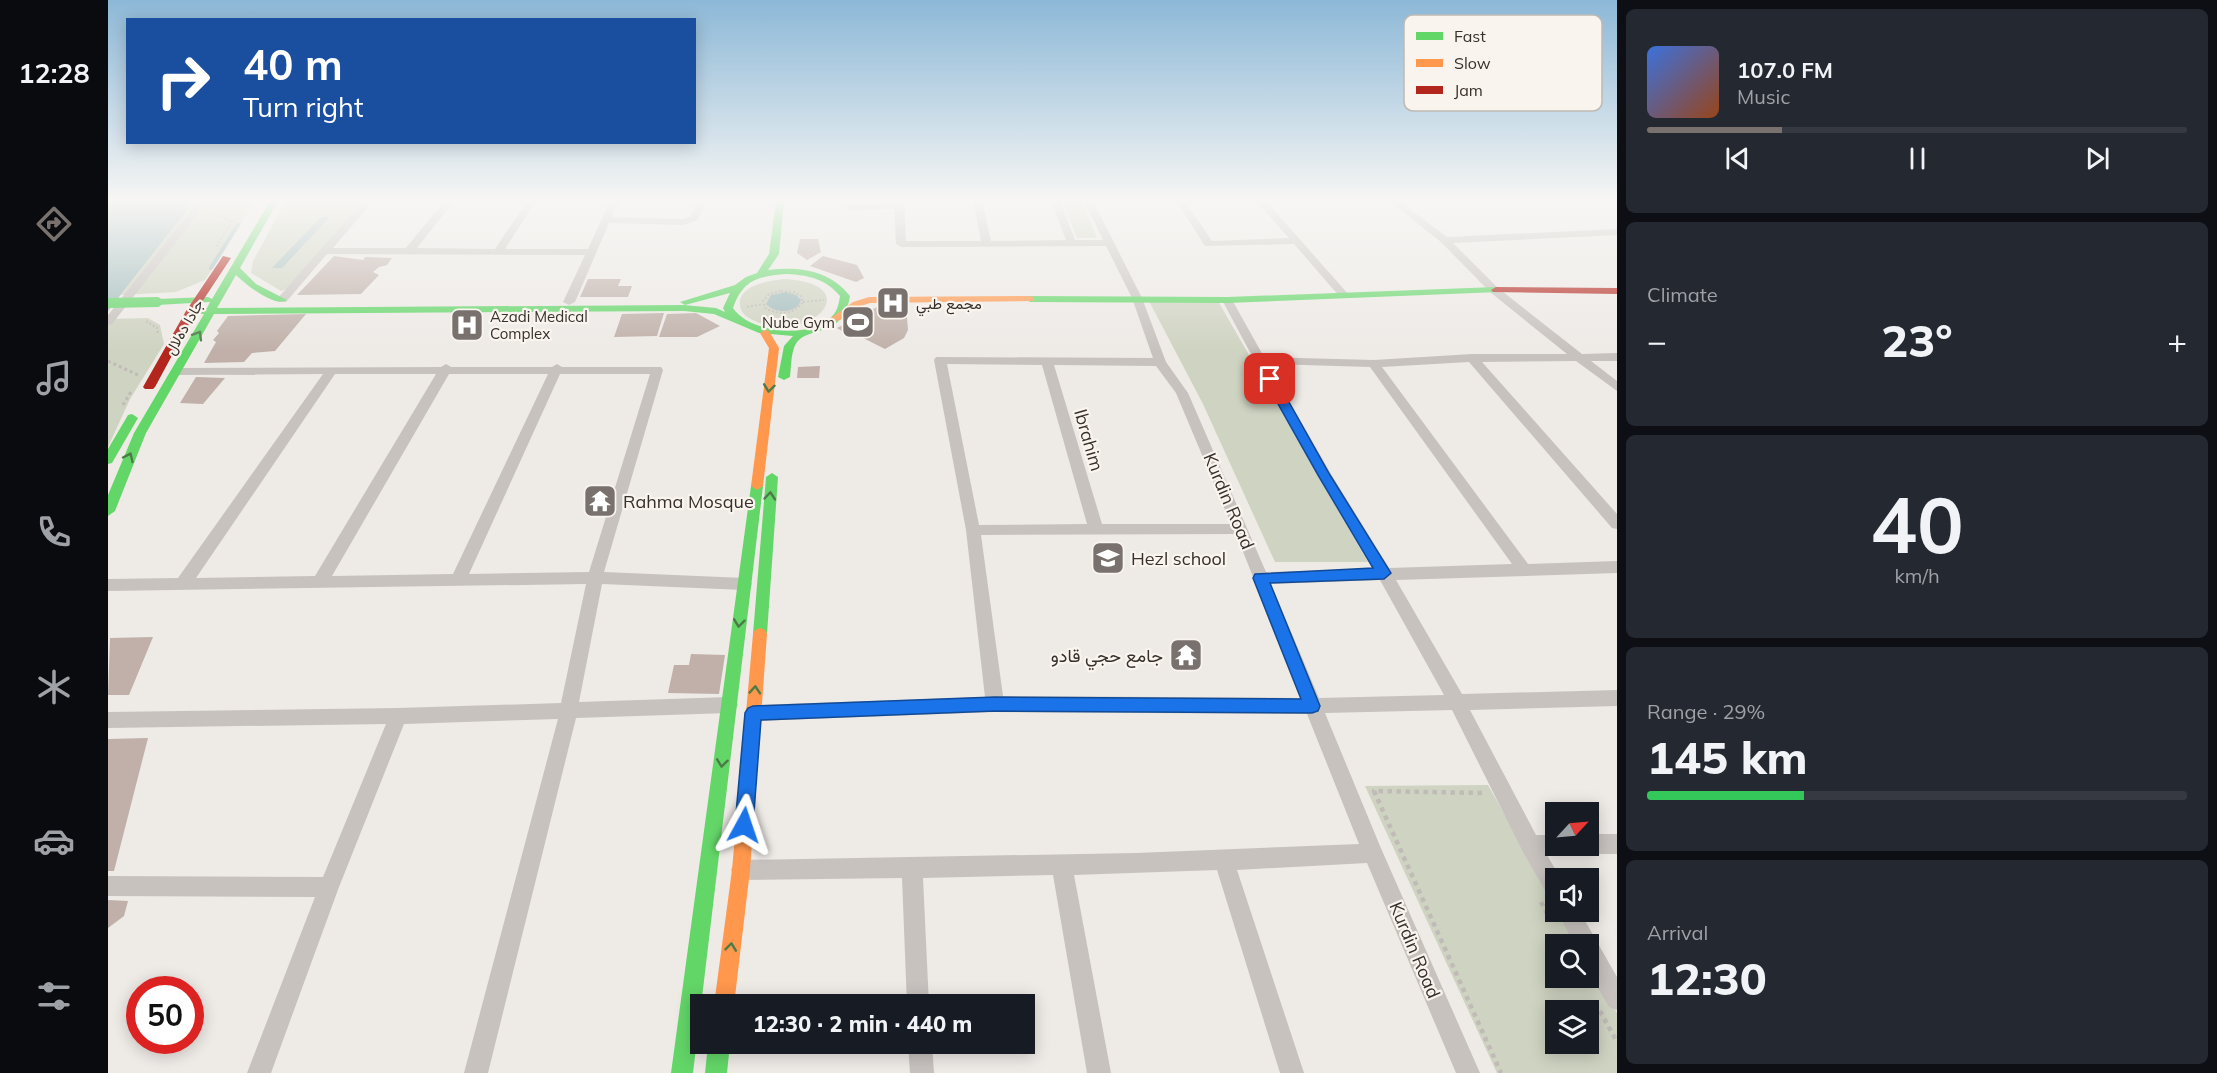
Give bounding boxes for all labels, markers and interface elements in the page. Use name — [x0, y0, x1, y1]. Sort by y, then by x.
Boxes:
legend — [1404, 15, 1602, 111]
text: Fast — [1454, 26, 1486, 46]
text: 40 m — [243, 38, 343, 91]
icon: right — [144, 42, 222, 120]
text: Slow — [1454, 53, 1491, 73]
text: 12:28 — [18, 56, 90, 90]
text: 107.0 FM — [1737, 56, 1833, 84]
text: Jam — [1454, 80, 1483, 100]
text: Music — [1737, 84, 1790, 109]
text: Turn right — [243, 90, 363, 124]
icon: previous — [1721, 142, 1754, 175]
icon: pause — [1901, 142, 1934, 175]
icon: next — [2081, 142, 2114, 175]
icon: directions — [33, 203, 75, 245]
text: Climate — [1647, 282, 1718, 307]
hospital icon: مجمع طبي — [875, 285, 911, 321]
place label: مجمع طبي — [916, 294, 982, 317]
street label: جادا دەلال — [161, 296, 207, 358]
sports icon: Nube Gym — [840, 304, 876, 340]
hospital icon: Azadi Medical Complex — [449, 307, 485, 343]
place label: Azadi Medical Complex — [490, 307, 588, 343]
text: 23° — [1881, 312, 1953, 368]
place label: Nube Gym — [762, 313, 835, 332]
text: − — [1647, 320, 1667, 361]
text: + — [2167, 320, 2187, 361]
one-way arrow — [191, 331, 203, 341]
pin — [1244, 353, 1295, 404]
icon: music — [33, 357, 75, 399]
icon: arrive — [1253, 362, 1286, 395]
one-way arrow — [764, 384, 776, 393]
street label: Ibrahim — [1069, 406, 1109, 474]
street label: Kurdin Road — [1198, 449, 1260, 553]
one-way arrow — [121, 452, 133, 463]
text: 40 — [1870, 475, 1964, 573]
temple icon: Rahma Mosque — [582, 483, 618, 519]
place label: Rahma Mosque — [623, 490, 754, 513]
one-way arrow — [763, 491, 776, 500]
icon: phone — [33, 511, 75, 553]
school or university icon: Hezl school — [1090, 540, 1126, 576]
place label: Hezl school — [1131, 547, 1226, 570]
text: km/h — [1894, 563, 1940, 588]
one-way arrow — [733, 619, 746, 628]
temple icon: جامع حجي قادو — [1168, 637, 1204, 673]
place label: جامع حجي قادو — [1051, 644, 1163, 671]
icon: climate — [33, 666, 75, 708]
one-way arrow — [748, 686, 761, 695]
text: Range · 29% — [1647, 699, 1765, 724]
text: 145 km — [1647, 729, 1808, 785]
one-way arrow — [716, 759, 729, 768]
position arrow — [712, 793, 776, 857]
north arrow — [1545, 802, 1599, 856]
map controls — [1545, 802, 1599, 1054]
icon: car — [33, 820, 75, 862]
button: sound — [1545, 868, 1599, 922]
street label: Kurdin Road — [1384, 898, 1446, 1002]
text: Arrival — [1647, 920, 1708, 945]
button: search — [1545, 934, 1599, 988]
one-way arrow — [725, 942, 737, 952]
text: 12:30 — [1647, 950, 1767, 1006]
icon: filters — [33, 975, 75, 1017]
speed limit sign: 50 — [126, 976, 204, 1054]
button: layers — [1545, 1000, 1599, 1054]
text: 12:30 · 2 min · 440 m — [753, 1010, 972, 1038]

